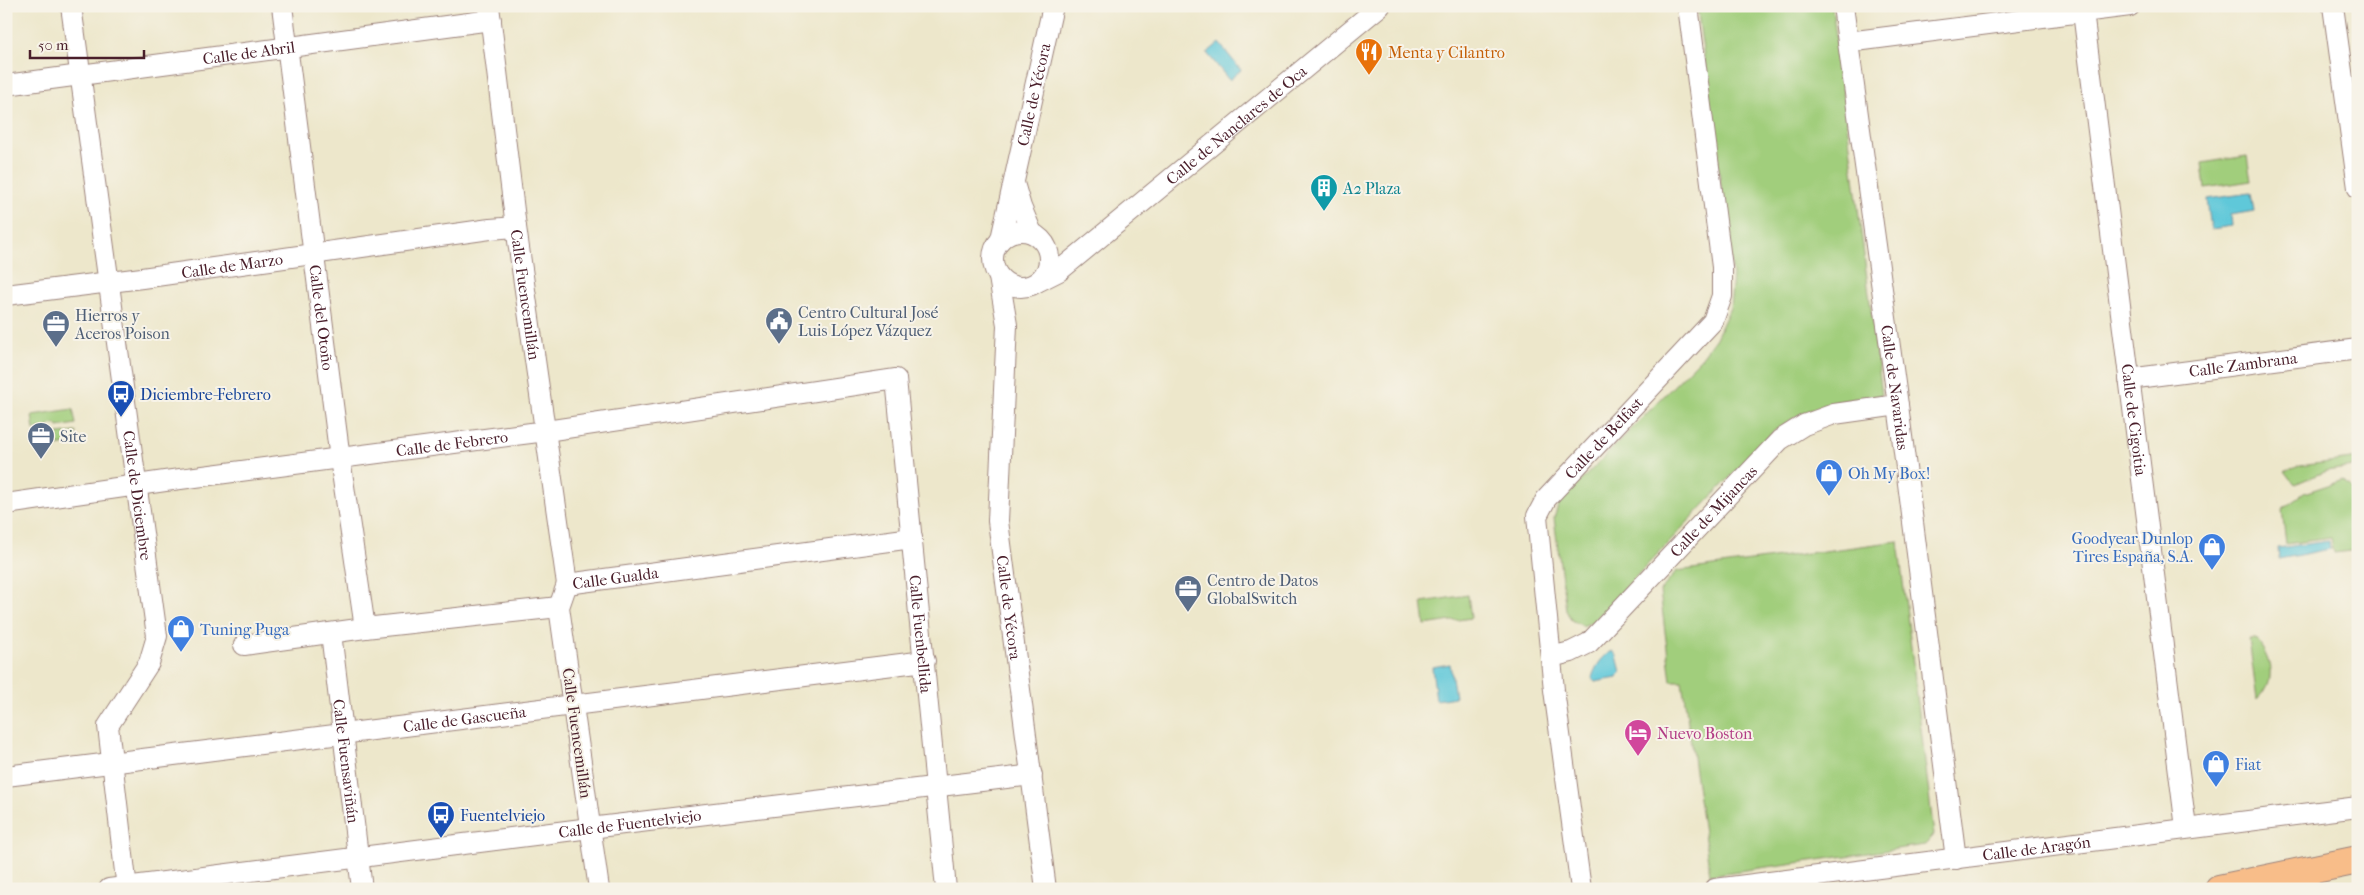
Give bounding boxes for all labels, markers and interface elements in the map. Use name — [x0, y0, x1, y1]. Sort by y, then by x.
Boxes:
scale bar — [30, 28, 144, 60]
text: 50 m — [38, 36, 69, 54]
street label: Calle de Abril — [201, 37, 297, 68]
restaurant icon: Menta y Cilantro — [1354, 37, 1384, 76]
street label: Calle de Yécora — [1013, 41, 1054, 148]
place label: Menta y Cilantro — [1388, 43, 1505, 62]
street label: Calle de Nanclares de Oca — [1162, 61, 1311, 188]
building icon: A2 Plaza — [1309, 173, 1339, 212]
place label: A2 Plaza — [1342, 179, 1402, 198]
street label: Calle Fuencemillán — [507, 228, 544, 362]
street label: Calle de Marzo — [180, 249, 284, 282]
street label: Calle del Otoño — [306, 263, 338, 371]
place label: Centro Cultural José Luis López Vázquez — [798, 303, 939, 340]
place label: Hierros y Aceros Poison — [74, 306, 170, 343]
public building icon: Centro Cultural José Luis López Vázquez — [764, 306, 794, 345]
office icon: Hierros y Aceros Poison — [41, 309, 71, 348]
street label: Calle de Navaridas — [1878, 324, 1913, 451]
street label: Calle Zambrana — [2188, 347, 2299, 381]
street label: Calle de Cigoitia — [2118, 363, 2151, 477]
bus stop icon: Diciembre-Febrero — [106, 379, 136, 418]
place label: Diciembre-Febrero — [140, 385, 271, 404]
street label: Calle de Belfast — [1561, 393, 1647, 483]
office icon: Site — [26, 421, 56, 460]
place label: Site — [60, 427, 87, 446]
street label: Calle de Febrero — [395, 427, 509, 460]
street label: Calle de Diciembre — [120, 429, 156, 562]
shop icon: Oh My Box! — [1814, 458, 1844, 497]
street label: Calle de Mijancas — [1666, 461, 1761, 561]
place label: Oh My Box! — [1848, 464, 1930, 483]
place label: Goodyear Dunlop Tires España, S.A. — [2072, 529, 2193, 566]
shop icon: Goodyear Dunlop Tires España, S.A. — [2197, 532, 2227, 571]
street label: Calle de Yécora — [993, 554, 1026, 661]
street label: Calle Gualda — [571, 562, 660, 593]
place label: Centro de Datos GlobalSwitch — [1207, 571, 1318, 608]
street label: Calle Fuenbellida — [906, 574, 936, 695]
office icon: Centro de Datos GlobalSwitch — [1173, 574, 1203, 613]
shop icon: Tuning Puga — [166, 614, 196, 653]
place label: Tuning Puga — [200, 620, 290, 639]
street label: Calle Fuencemillán — [558, 667, 596, 800]
street label: Calle Fuensaviñán — [330, 698, 364, 825]
street label: Calle de Gascueña — [402, 701, 528, 736]
hotel icon: Nuevo Boston — [1623, 718, 1653, 757]
place label: Nuevo Boston — [1657, 724, 1753, 743]
shop icon: Fiat — [2201, 749, 2231, 788]
place label: Fiat — [2235, 755, 2262, 774]
bus stop icon: Fuentelviejo — [426, 800, 456, 839]
street label: Calle de Fuentelviejo — [557, 805, 702, 841]
place label: Fuentelviejo — [460, 806, 545, 825]
street label: Calle de Aragón — [1981, 832, 2092, 864]

